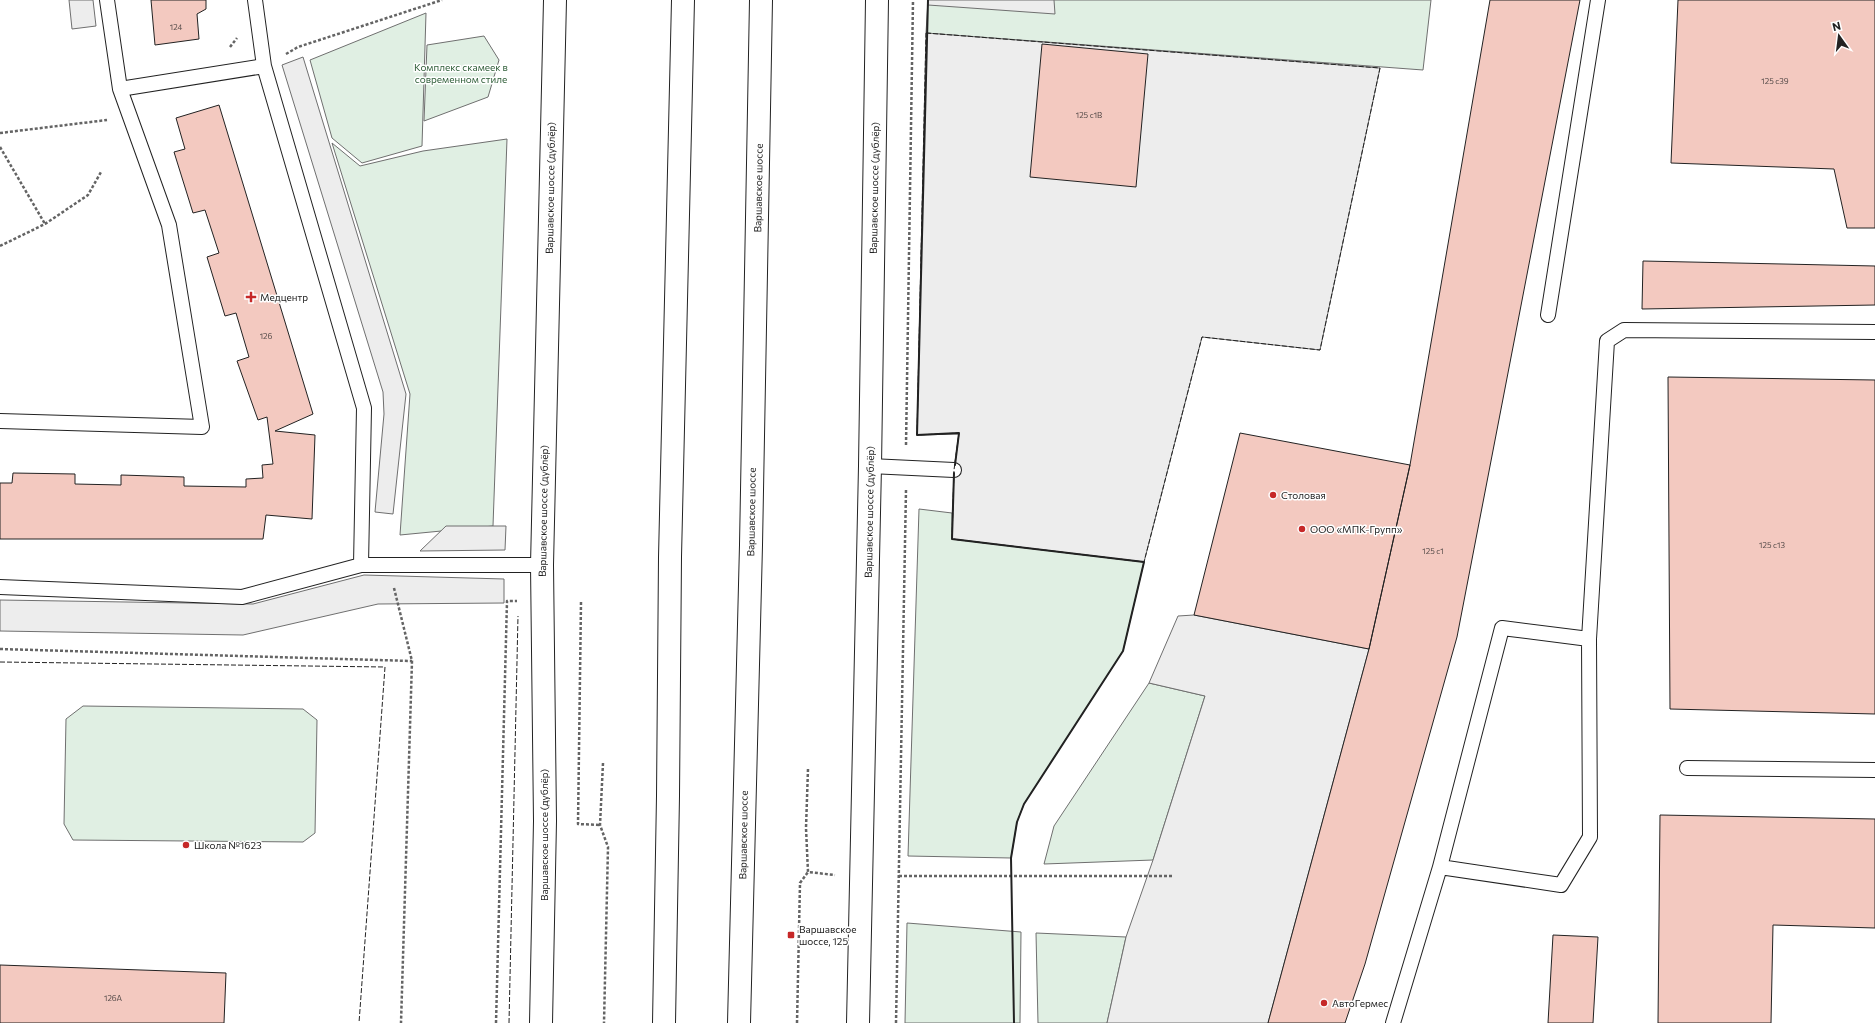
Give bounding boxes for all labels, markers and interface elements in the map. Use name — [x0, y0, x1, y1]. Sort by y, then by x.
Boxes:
north arrow — [1819, 16, 1859, 56]
text: N — [1831, 19, 1842, 33]
house number: 124 — [170, 22, 182, 32]
park label: Комплекс скамеек в современном стиле — [414, 61, 508, 85]
house number: 125 с39 — [1761, 76, 1789, 86]
house number: 125 с1В — [1076, 110, 1102, 120]
street label: Варшавское шоссе (дублёр) — [543, 122, 557, 254]
street label: Варшавское шоссе (дублёр) — [867, 122, 881, 254]
street label: Варшавское шоссе — [751, 143, 765, 233]
marker: Медцентр — [245, 291, 257, 303]
place label: Медцентр — [260, 291, 308, 303]
house number: 126 — [260, 331, 272, 341]
street label: Варшавское шоссе (дублёр) — [536, 445, 550, 577]
street label: Варшавское шоссе (дублёр) — [862, 446, 876, 578]
street label: Варшавское шоссе — [744, 467, 758, 557]
place label: Столовая — [1281, 489, 1326, 501]
marker: Столовая — [1268, 490, 1278, 500]
place label: ООО «МПК-Групп» — [1310, 523, 1403, 535]
marker: ООО «МПК-Групп» — [1297, 524, 1307, 534]
house number: 125 с13 — [1759, 540, 1785, 550]
house number: 125 с1 — [1422, 546, 1444, 556]
street label: Варшавское шоссе (дублёр) — [538, 769, 550, 901]
street label: Варшавское шоссе — [736, 790, 750, 880]
place label: Школа №1623 — [194, 839, 262, 851]
marker: Школа №1623 — [181, 840, 191, 850]
place label: Варшавское шоссе, 125 — [799, 923, 857, 947]
marker: Варшавское шоссе, 125 — [786, 930, 796, 940]
house number: 126А — [104, 993, 122, 1003]
place label: АвтоГермес — [1332, 997, 1388, 1009]
marker: АвтоГермес — [1319, 998, 1329, 1008]

